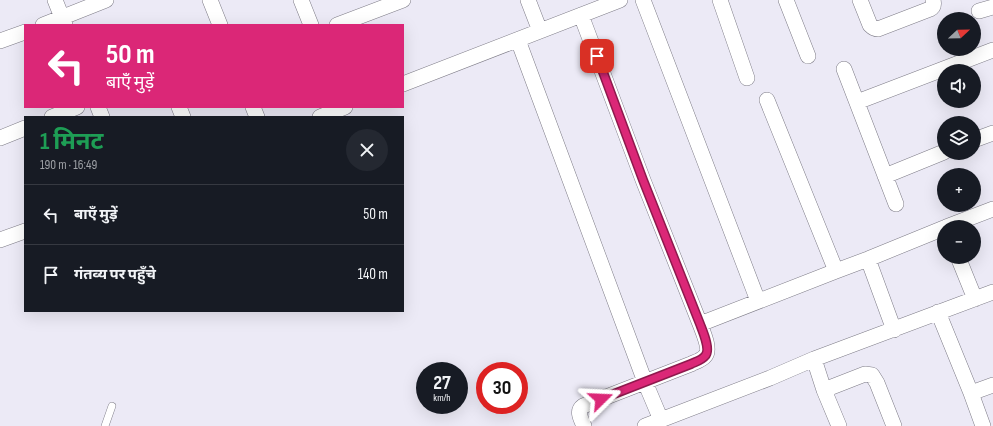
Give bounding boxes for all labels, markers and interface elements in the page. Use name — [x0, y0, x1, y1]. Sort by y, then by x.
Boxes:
north arrow — [937, 12, 981, 56]
map controls — [937, 12, 981, 264]
text: 50 m — [106, 38, 155, 71]
pin — [580, 39, 614, 73]
icon: left — [40, 40, 92, 92]
icon: arrive — [586, 45, 608, 67]
button: sound — [937, 64, 981, 108]
text: बाएँ मुड़ें — [106, 72, 154, 93]
button: layers — [937, 116, 981, 160]
text: 1 मिनट — [40, 127, 104, 156]
button: close — [346, 129, 388, 171]
text: 190 m · 16:49 — [40, 157, 97, 173]
button: + — [937, 168, 981, 212]
icon: left — [40, 204, 62, 226]
text: बाएँ मुड़ें — [74, 205, 117, 224]
text: 50 m — [363, 205, 388, 224]
button: − — [937, 220, 981, 264]
icon: arrive — [40, 264, 62, 286]
text: गंतव्य पर पहुँचे — [74, 265, 156, 284]
text: 140 m — [358, 265, 388, 284]
speed limit sign: 30 — [476, 362, 528, 414]
text: 27 — [433, 371, 451, 395]
position arrow — [580, 378, 622, 420]
text: km/h — [433, 392, 451, 404]

